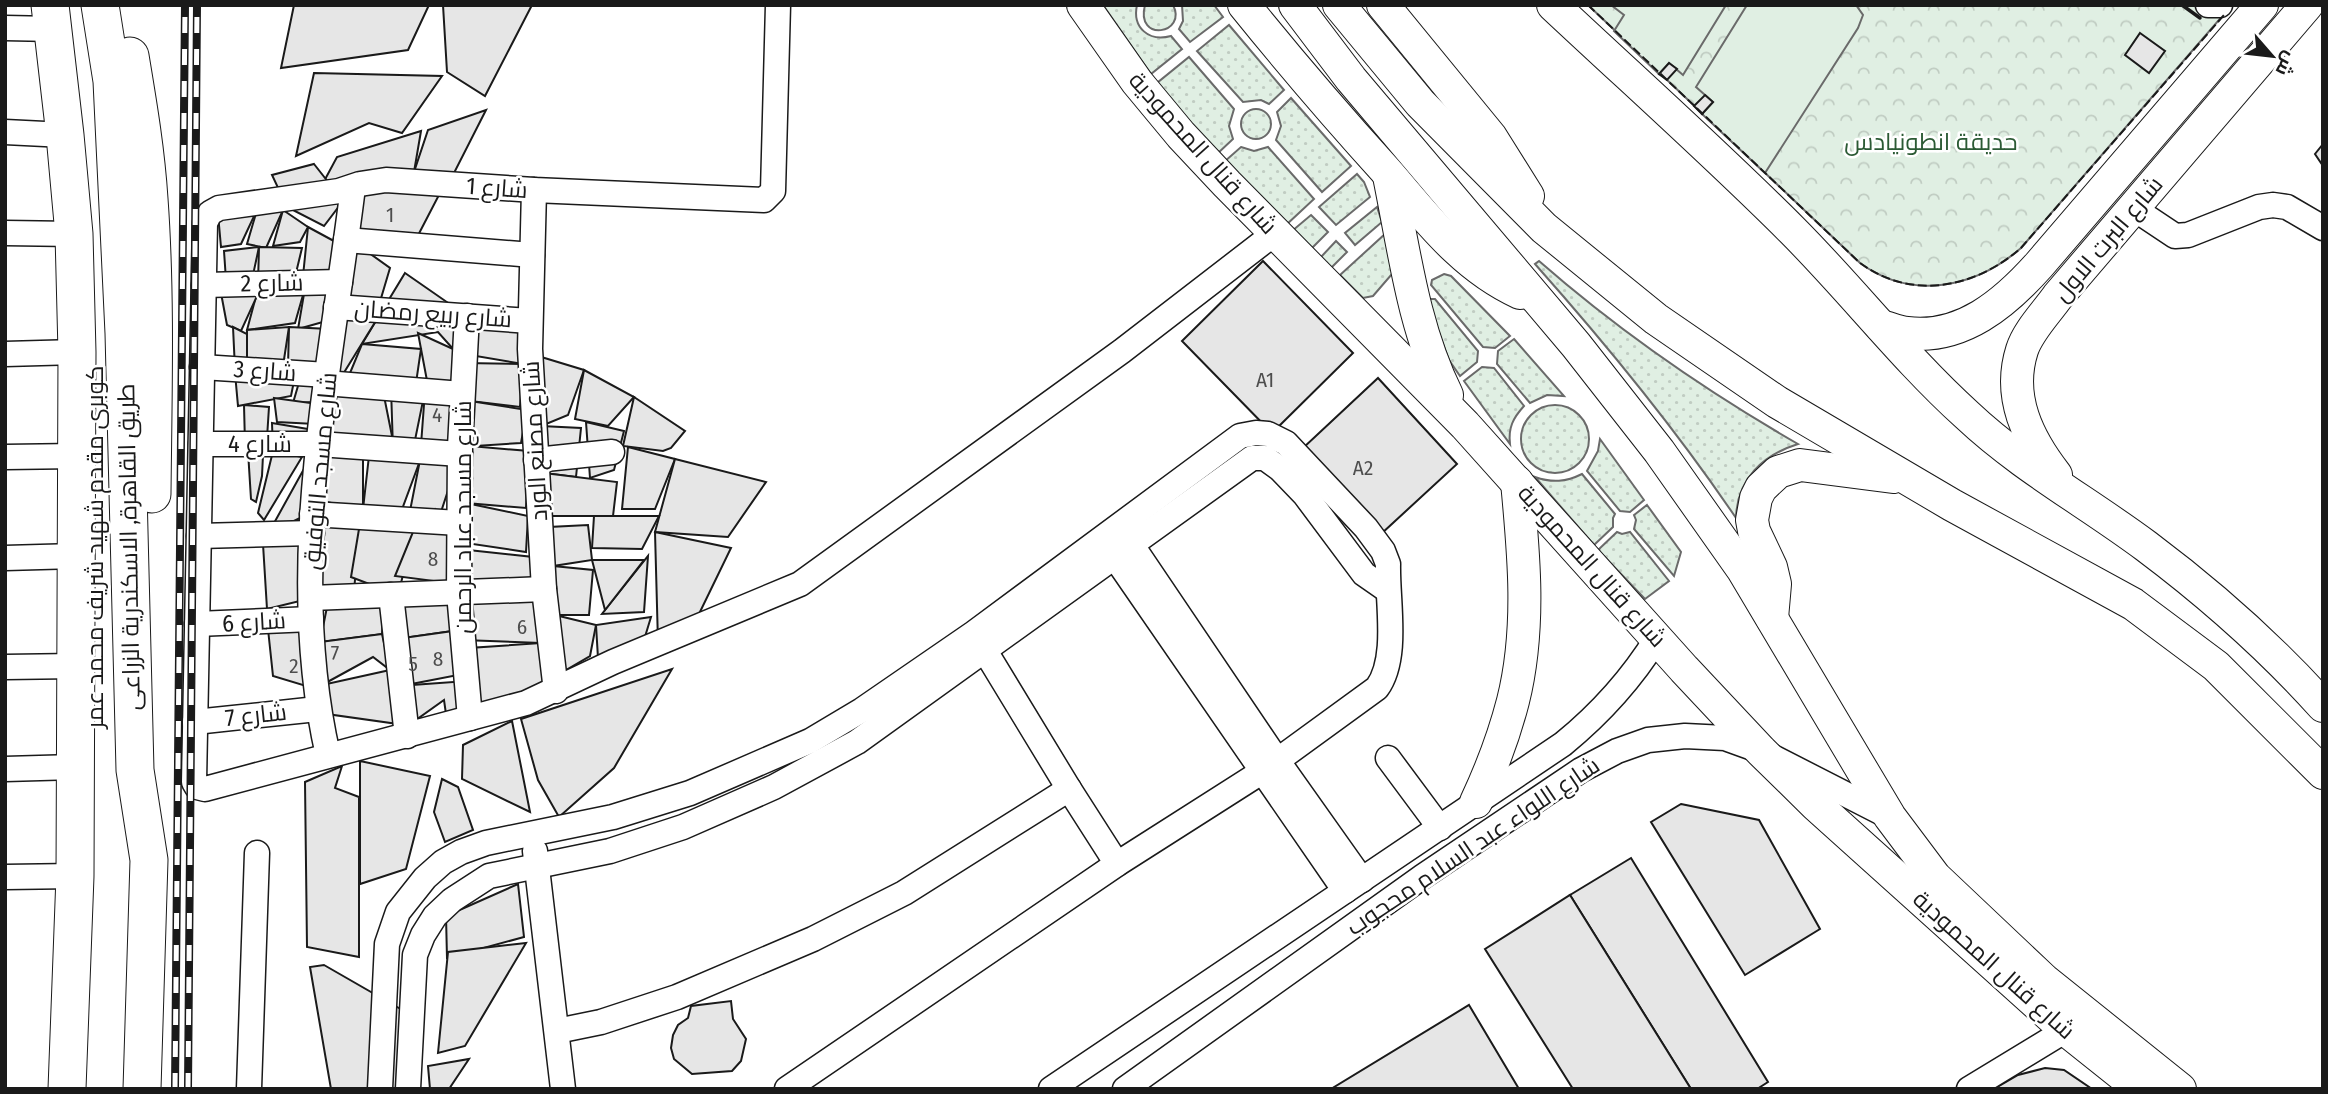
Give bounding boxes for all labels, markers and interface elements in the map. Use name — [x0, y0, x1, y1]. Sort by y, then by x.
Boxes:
north arrow — [2237, 21, 2307, 91]
text: ش — [2271, 48, 2302, 80]
street label: شارع قنال المحمودية — [1121, 66, 1283, 241]
park label: حديقة انطونيادس — [1844, 128, 2018, 156]
street label: شارع البرت الاول — [2047, 171, 2170, 309]
street label: شارع 1 — [465, 172, 529, 206]
house number: 1 — [386, 202, 394, 228]
street label: شارع 2 — [240, 268, 304, 300]
street label: شارع ربيع رمضان — [353, 295, 513, 335]
street label: شارع 3 — [232, 355, 297, 389]
street label: شارع مصنع الورد — [517, 360, 555, 522]
street label: كوبرى مقدم شهيد شريف محمد عمر — [81, 365, 111, 731]
house number: A1 — [1256, 367, 1274, 393]
street label: شارع مسجد التوفيق — [297, 371, 345, 571]
street label: طريق القاهرة, الاسكندرية الزراعى — [112, 383, 147, 711]
street label: شارع مسجد عباد الرحمن — [449, 400, 479, 634]
house number: 4 — [432, 402, 442, 428]
street label: شارع 4 — [228, 430, 292, 460]
house number: A2 — [1353, 455, 1373, 481]
street label: شارع قنال المحمودية — [1510, 479, 1672, 654]
house number: 8 — [428, 546, 438, 572]
street label: شارع 6 — [221, 606, 287, 640]
house number: 6 — [517, 614, 527, 640]
house number: 7 — [331, 640, 339, 666]
house number: 8 — [433, 646, 443, 672]
house number: 5 — [408, 651, 418, 677]
house number: 2 — [289, 653, 299, 679]
street label: شارع 7 — [224, 698, 288, 734]
street label: شارع اللواء عبد السلام محجوب — [1341, 751, 1606, 943]
street label: شارع قنال المحمودية — [1906, 885, 2081, 1047]

